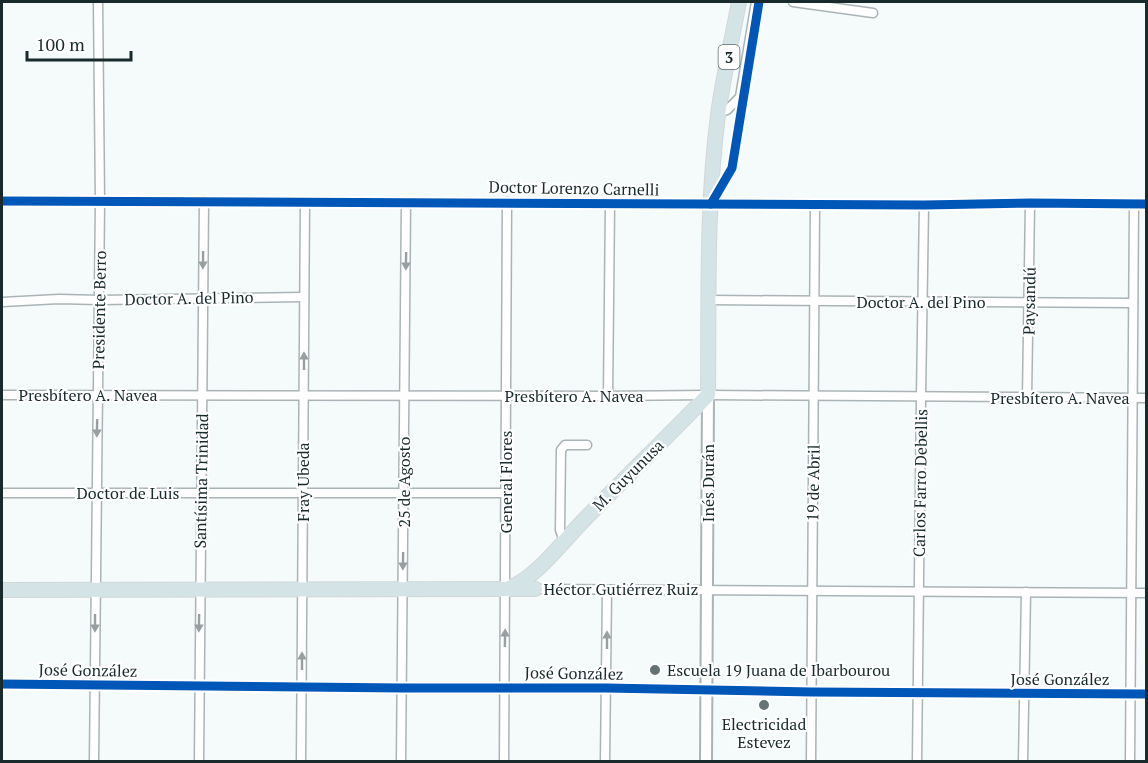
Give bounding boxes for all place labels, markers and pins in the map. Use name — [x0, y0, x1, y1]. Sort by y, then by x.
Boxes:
place label: Escuela 19 Juana de Ibarbourou — [667, 659, 890, 681]
marker: Escuela 19 Juana de Ibarbourou — [648, 663, 662, 677]
marker: Electricidad Estevez — [757, 698, 771, 712]
place label: Electricidad Estevez — [722, 713, 806, 753]

